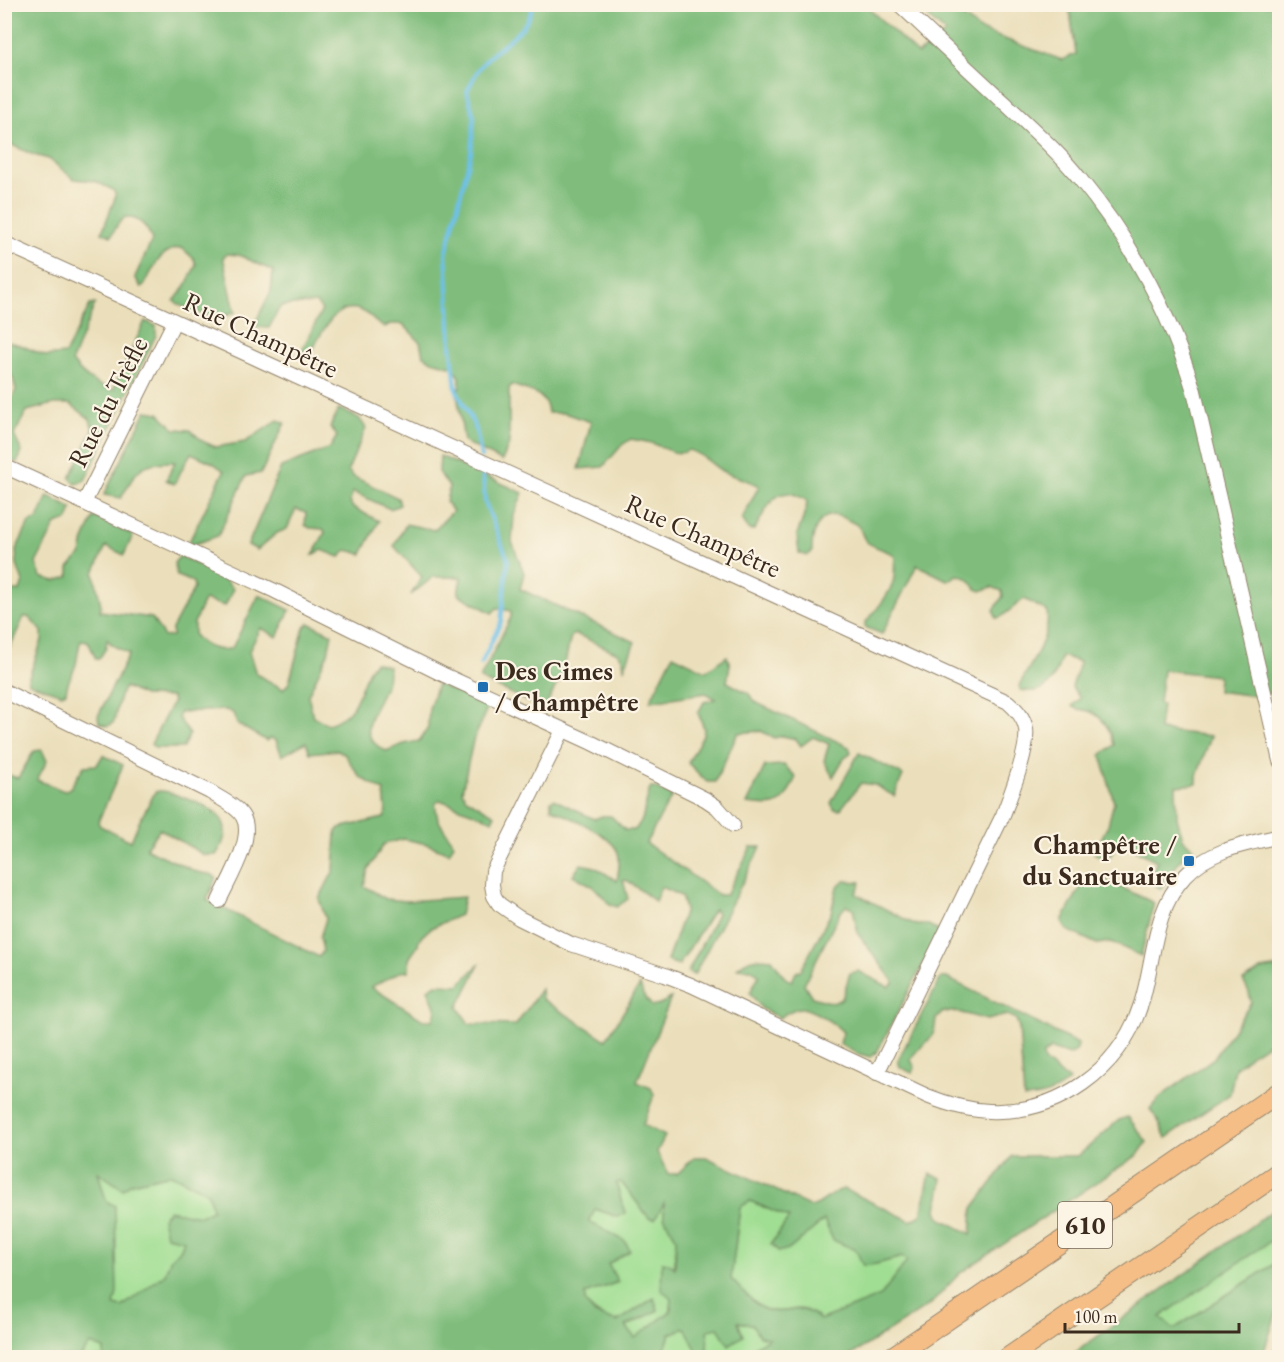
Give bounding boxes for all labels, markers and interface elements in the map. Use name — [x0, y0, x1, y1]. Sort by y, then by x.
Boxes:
street label: Rue Champêtre — [178, 283, 344, 386]
street label: Rue du Trèfle — [60, 331, 155, 473]
street label: Rue Champêtre — [620, 486, 787, 585]
place label: Des Cimes / Champêtre — [495, 653, 639, 719]
marker: Des Cimes / Champêtre — [476, 680, 490, 694]
place label: Champêtre / du Sanctuaire — [1023, 827, 1177, 893]
marker: Champêtre / du Sanctuaire — [1182, 854, 1196, 868]
road number: 610 — [1058, 1202, 1112, 1248]
scale bar — [1065, 1296, 1239, 1334]
text: 100 m — [1074, 1305, 1118, 1328]

